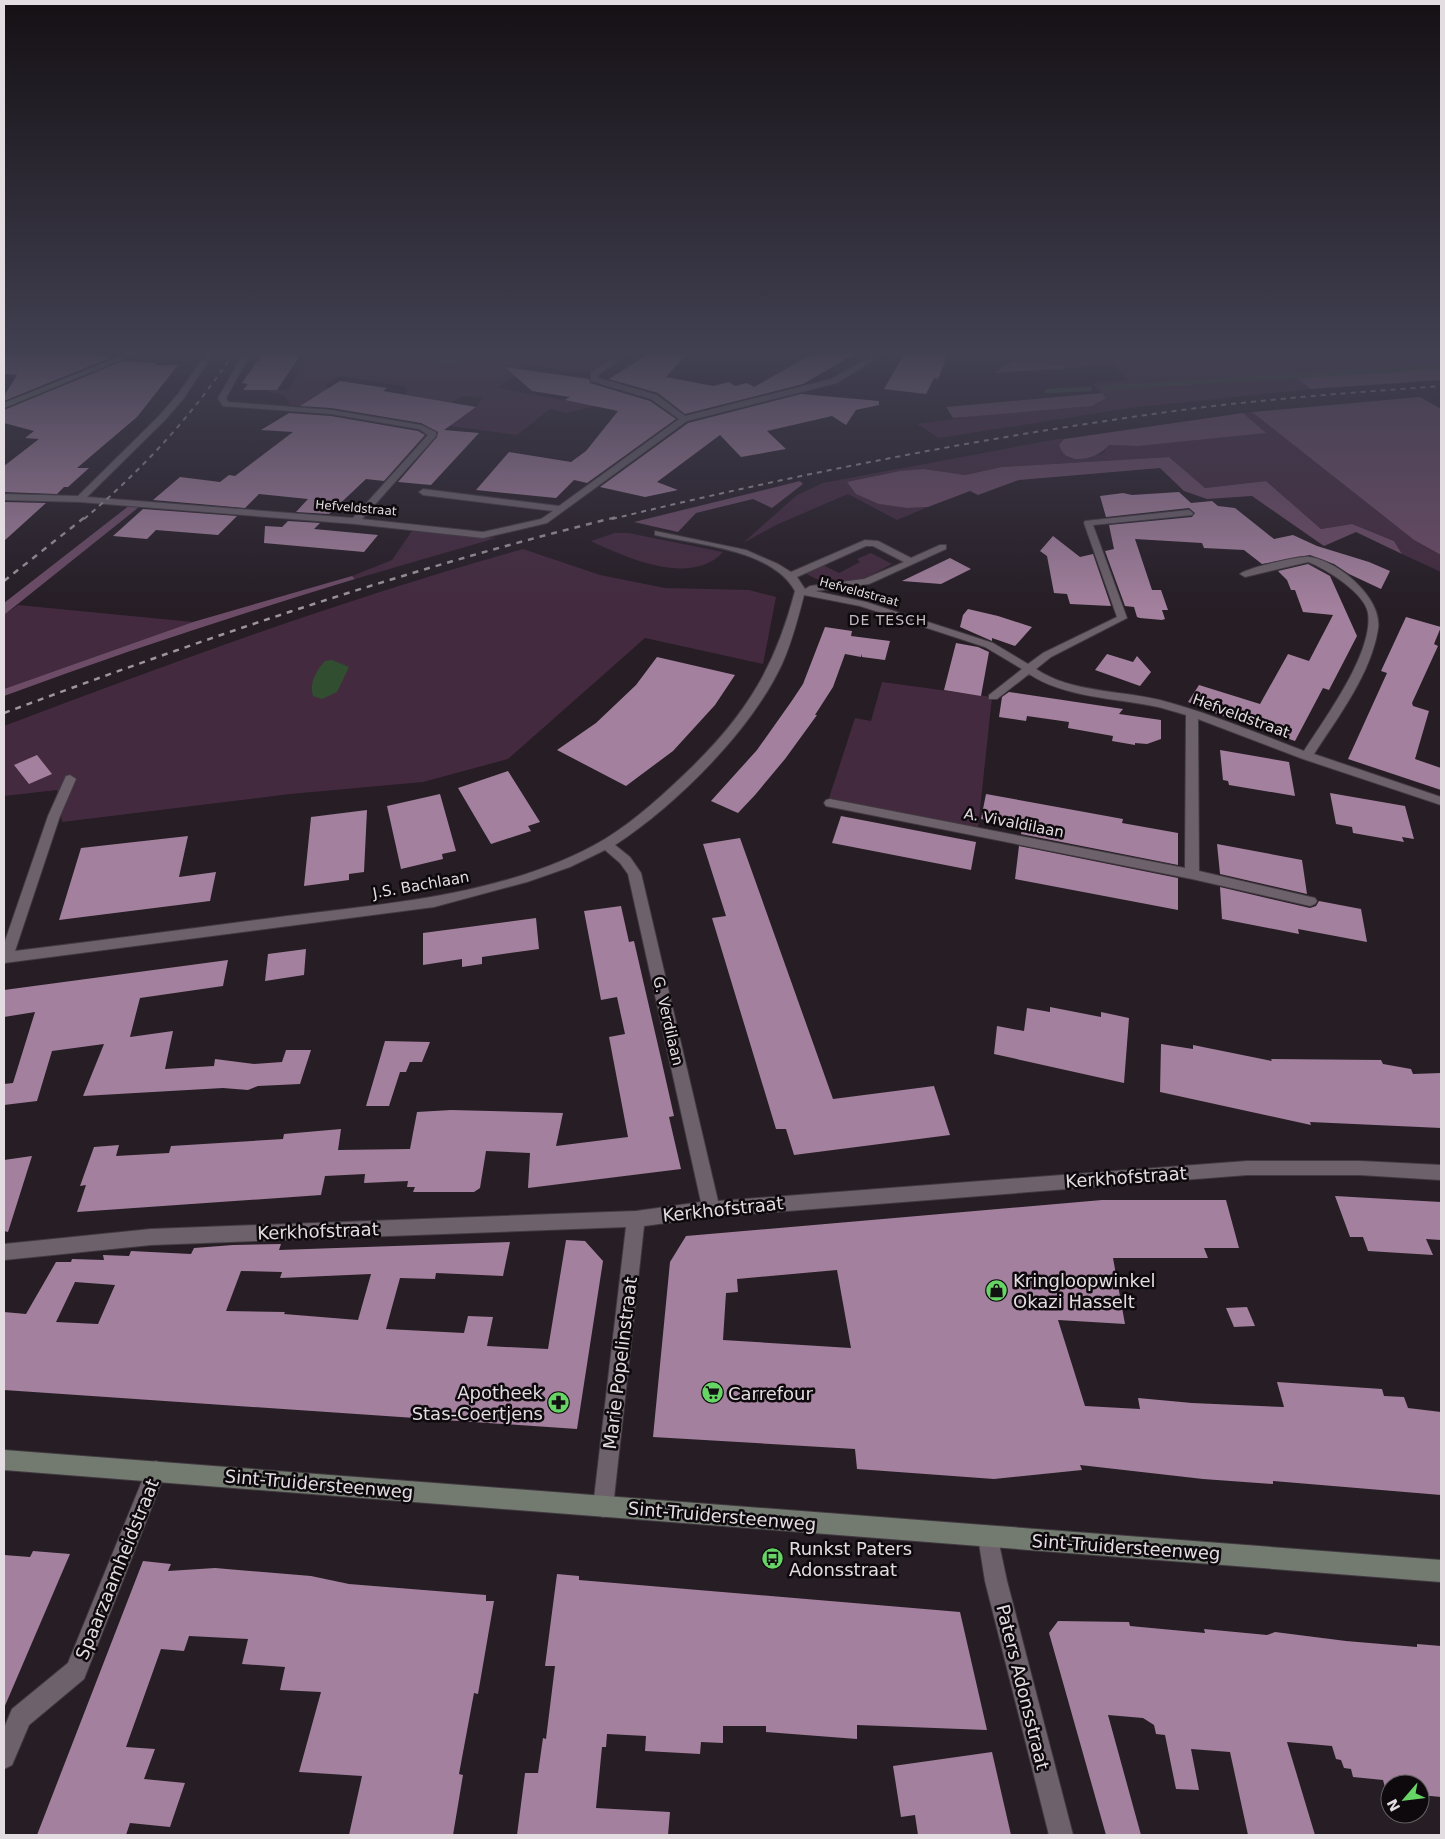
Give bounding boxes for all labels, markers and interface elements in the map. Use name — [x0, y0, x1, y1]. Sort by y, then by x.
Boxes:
street label: Hefveldstraat — [315, 497, 397, 519]
street label: Hefveldstraat — [818, 575, 900, 609]
district label: DE TESCH — [849, 612, 927, 628]
street label: Hefveldstraat — [1190, 690, 1292, 742]
street label: A. Vivaldilaan — [962, 804, 1066, 842]
street label: J.S. Bachlaan — [370, 868, 471, 903]
street label: G. Verdilaan — [649, 975, 687, 1067]
street label: Kerkhofstraat — [1065, 1162, 1187, 1192]
street label: Kerkhofstraat — [661, 1192, 785, 1226]
street label: Kerkhofstraat — [257, 1218, 379, 1244]
place label: Kringloopwinkel Okazi Hasselt — [1013, 1270, 1155, 1312]
street label: Marie Popelinstraat — [599, 1275, 641, 1451]
shop icon: Kringloopwinkel Okazi Hasselt — [985, 1278, 1009, 1302]
supermarket icon: Carrefour — [700, 1381, 724, 1405]
place label: Apotheek Stas-Coertjens — [412, 1382, 544, 1424]
place label: Carrefour — [728, 1383, 814, 1404]
pharmacy icon: Apotheek Stas-Coertjens — [547, 1390, 571, 1414]
street label: Sint-Truidersteenweg — [224, 1465, 414, 1503]
street label: Spaarzaamheidstraat — [71, 1475, 163, 1663]
street label: Sint-Truidersteenweg — [627, 1497, 817, 1535]
street label: Sint-Truidersteenweg — [1031, 1530, 1221, 1564]
place label: Runkst Paters Adonsstraat — [789, 1538, 912, 1580]
bus stop icon: Runkst Paters Adonsstraat — [761, 1546, 785, 1570]
street label: Paters Adonsstraat — [992, 1602, 1054, 1772]
north arrow — [1380, 1774, 1430, 1824]
text: N — [1384, 1796, 1403, 1814]

